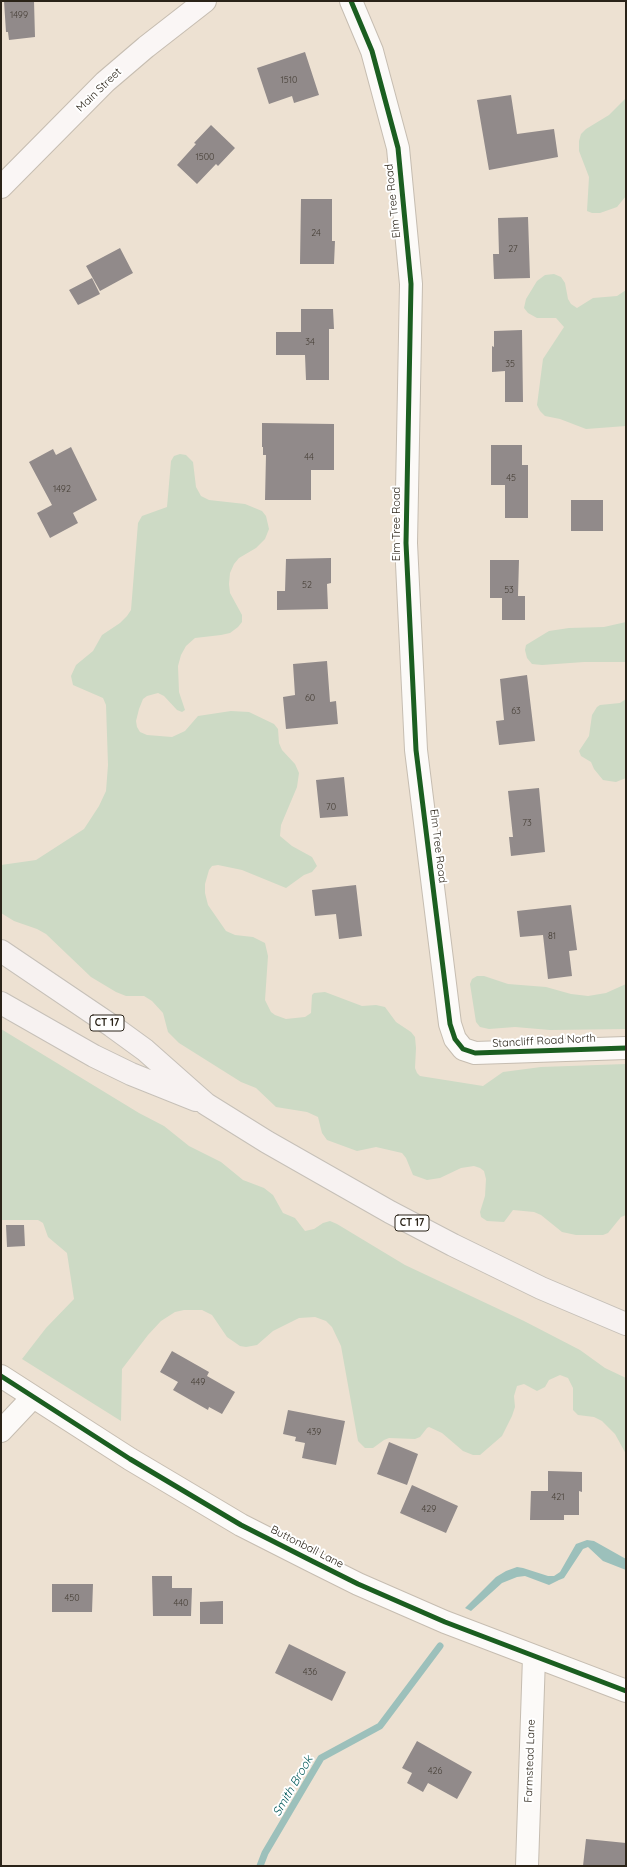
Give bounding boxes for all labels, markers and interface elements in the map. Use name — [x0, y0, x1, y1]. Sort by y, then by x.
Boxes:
house number: 1499 — [10, 10, 28, 20]
street label: Main Street — [74, 65, 124, 115]
house number: 1510 — [281, 75, 297, 85]
house number: 1500 — [196, 152, 214, 162]
street label: Elm Tree Road — [383, 163, 403, 239]
house number: 24 — [311, 228, 321, 238]
house number: 27 — [508, 244, 518, 254]
house number: 34 — [305, 337, 315, 347]
house number: 35 — [505, 359, 515, 369]
house number: 44 — [304, 452, 314, 462]
house number: 45 — [506, 473, 516, 483]
house number: 1492 — [53, 484, 71, 494]
street label: Elm Tree Road — [390, 487, 404, 561]
house number: 52 — [302, 580, 312, 590]
house number: 53 — [504, 585, 514, 595]
house number: 60 — [305, 693, 315, 703]
house number: 63 — [511, 706, 521, 716]
house number: 70 — [326, 802, 336, 812]
street label: Elm Tree Road — [427, 808, 449, 884]
house number: 73 — [522, 818, 532, 828]
house number: 81 — [548, 931, 556, 941]
road number: CT 17 — [90, 1015, 124, 1031]
street label: Stancliff Road North — [492, 1032, 596, 1050]
road number: CT 17 — [395, 1215, 429, 1231]
house number: 449 — [191, 1377, 205, 1387]
house number: 439 — [307, 1427, 321, 1437]
house number: 421 — [551, 1492, 565, 1502]
house number: 429 — [422, 1504, 436, 1514]
street label: Buttonball Lane — [268, 1523, 346, 1571]
house number: 450 — [64, 1593, 80, 1603]
house number: 440 — [174, 1598, 188, 1608]
house number: 436 — [303, 1667, 317, 1677]
street label: Farmstead Lane — [522, 1719, 538, 1803]
water label: Smith Brook — [270, 1753, 316, 1819]
house number: 426 — [428, 1766, 442, 1776]

